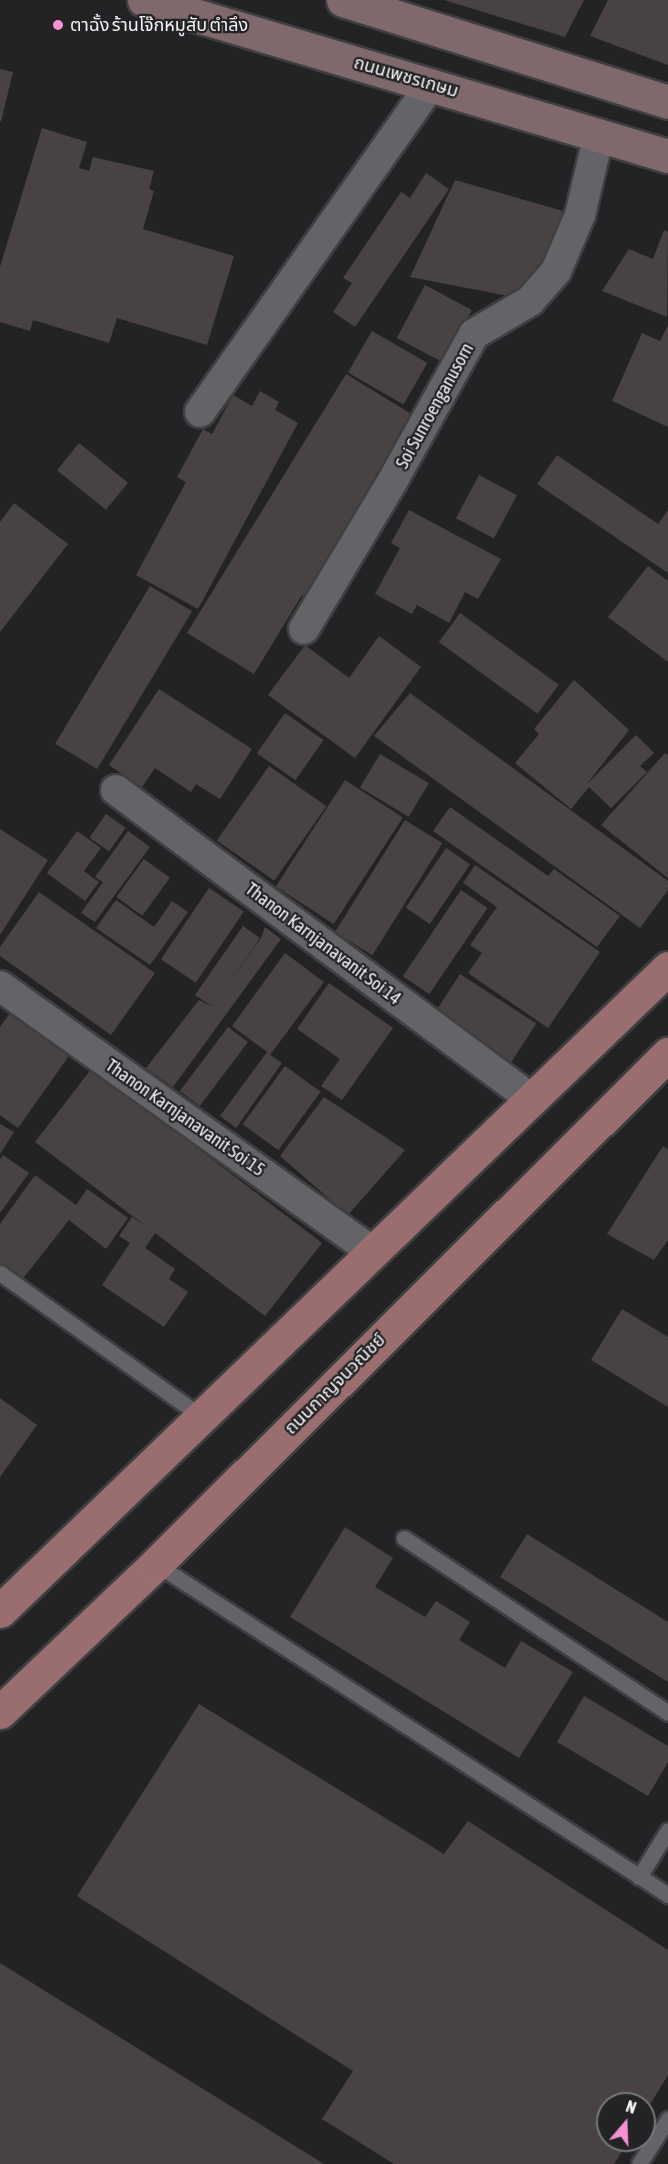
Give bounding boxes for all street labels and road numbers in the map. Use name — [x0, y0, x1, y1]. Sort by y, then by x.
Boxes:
street label: ถนนเพชรเกษม — [351, 52, 461, 102]
street label: Soi Sunroenganusorn — [392, 339, 478, 473]
street label: Thanon Karnjanavanit Soi 14 — [241, 878, 405, 1010]
street label: Thanon Karnjanavanit Soi 15 — [101, 1055, 269, 1181]
street label: ถนนกาญจนวณิชย์ — [280, 1329, 390, 1439]

